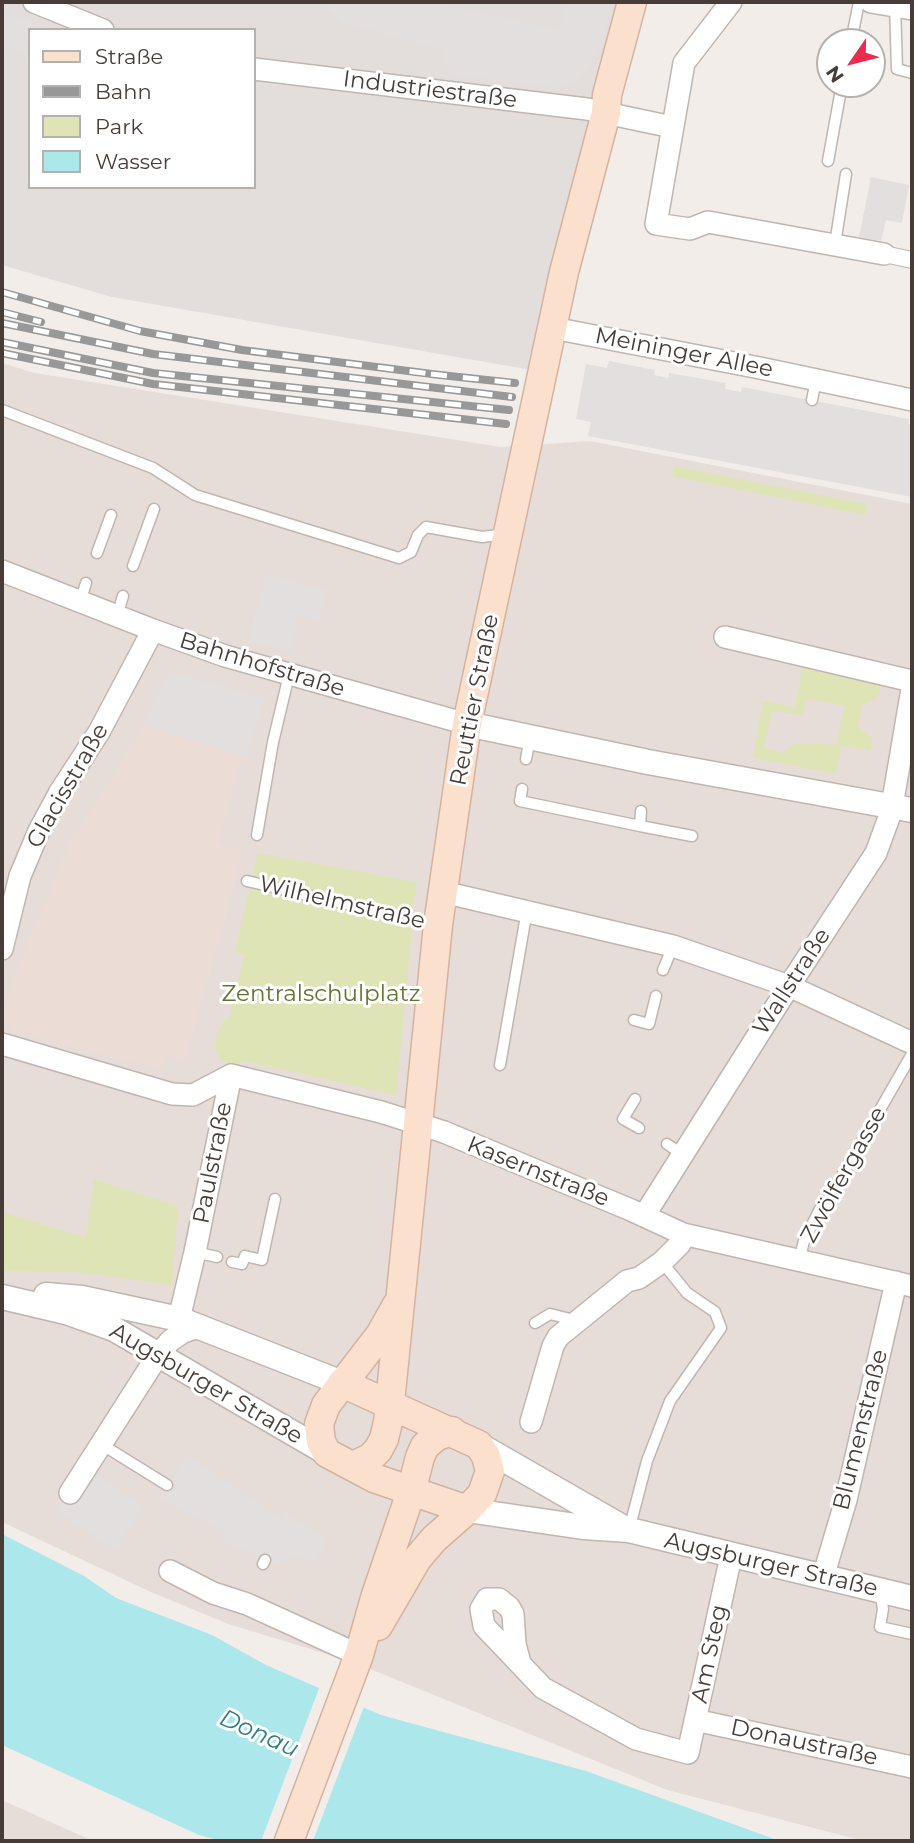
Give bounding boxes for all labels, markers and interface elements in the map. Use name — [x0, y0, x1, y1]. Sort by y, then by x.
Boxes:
legend — [28, 28, 256, 189]
north arrow — [816, 28, 886, 98]
text: Straße — [95, 44, 163, 69]
text: N — [821, 61, 849, 87]
street label: Industriestraße — [342, 66, 518, 114]
text: Bahn — [95, 79, 152, 104]
text: Park — [95, 114, 143, 139]
text: Wasser — [95, 149, 171, 174]
street label: Meininger Allee — [593, 322, 775, 384]
street label: Reuttier Straße — [445, 612, 505, 788]
street label: Bahnhofstraße — [176, 627, 348, 703]
street label: Glacisstraße — [21, 719, 115, 853]
street label: Wilhelmstraße — [256, 871, 428, 935]
street label: Wallstraße — [747, 923, 837, 1041]
park label: Zentralschulplatz — [221, 980, 421, 1008]
street label: Paulstraße — [188, 1100, 238, 1226]
street label: Zwölfergasse — [795, 1102, 893, 1248]
street label: Kasernstraße — [463, 1131, 613, 1213]
street label: Augsburger Straße — [105, 1318, 307, 1450]
street label: Blumenstraße — [828, 1347, 894, 1513]
street label: Augsburger Straße — [662, 1527, 880, 1603]
street label: Am Steg — [686, 1602, 734, 1706]
water label: Donau — [215, 1704, 303, 1764]
street label: Donaustraße — [728, 1714, 880, 1772]

